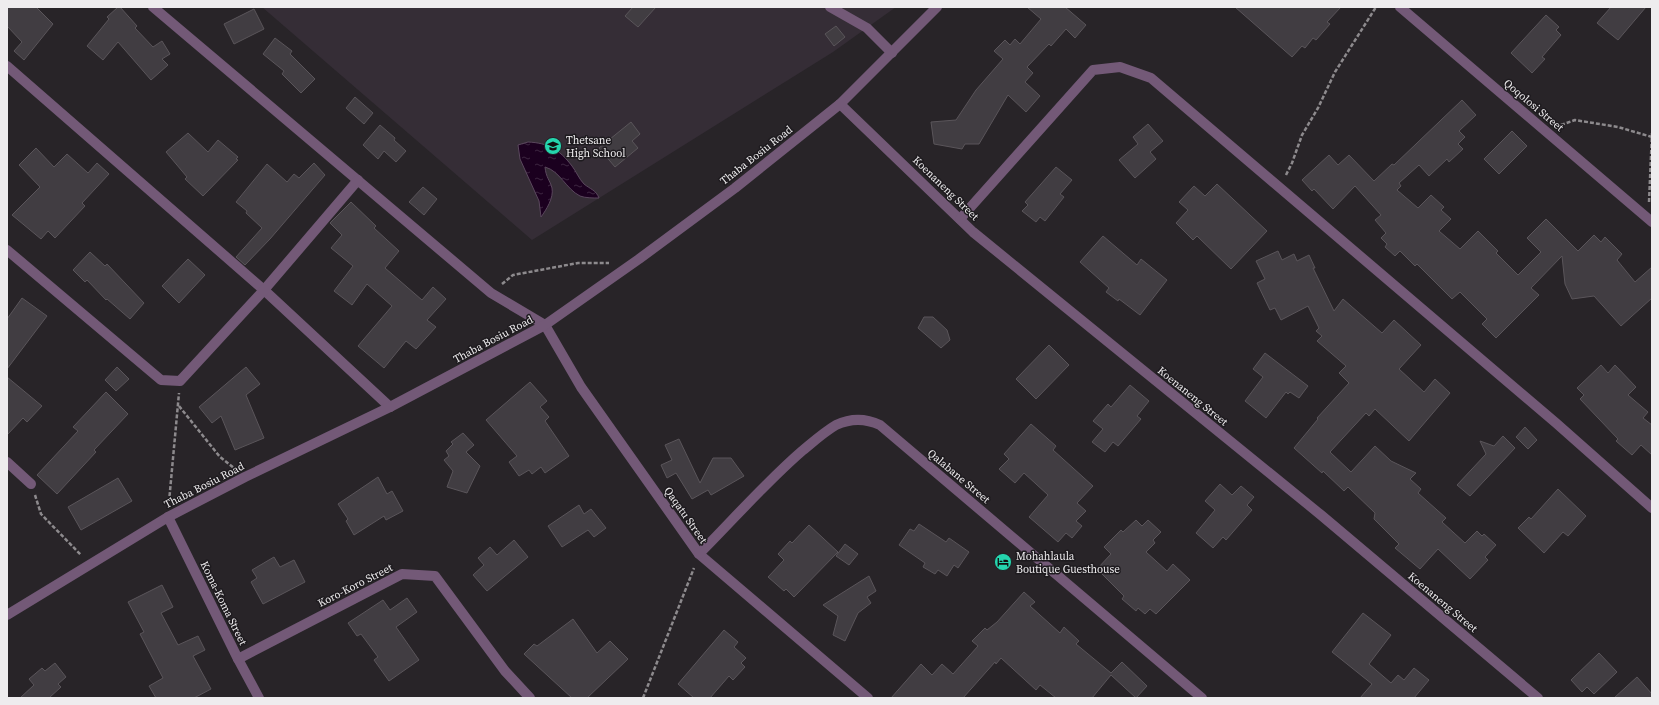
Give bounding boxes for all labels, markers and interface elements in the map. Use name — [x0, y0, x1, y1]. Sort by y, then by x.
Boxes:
street label: Qoqolosi Street — [1500, 76, 1567, 135]
street label: Thaba Bosiu Road — [717, 122, 796, 188]
place label: Thetsane High School — [566, 133, 625, 161]
school or university icon: Thetsane High School — [543, 136, 563, 156]
street label: Koenaneng Street — [909, 153, 982, 224]
street label: Thaba Bosiu Road — [451, 312, 536, 367]
street label: Koenaneng Street — [1154, 363, 1231, 430]
street label: Qalabane Street — [924, 446, 993, 507]
street label: Thaba Bosiu Road — [161, 458, 248, 512]
street label: Qaqatu Street — [661, 484, 711, 547]
place label: Mohahlaula Boutique Guesthouse — [1016, 549, 1120, 577]
hotel icon: Mohahlaula Boutique Guesthouse — [993, 552, 1013, 572]
street label: Koma-Koma Street — [197, 559, 251, 648]
street label: Koro-Koro Street — [315, 560, 396, 611]
street label: Koenaneng Street — [1405, 569, 1481, 636]

